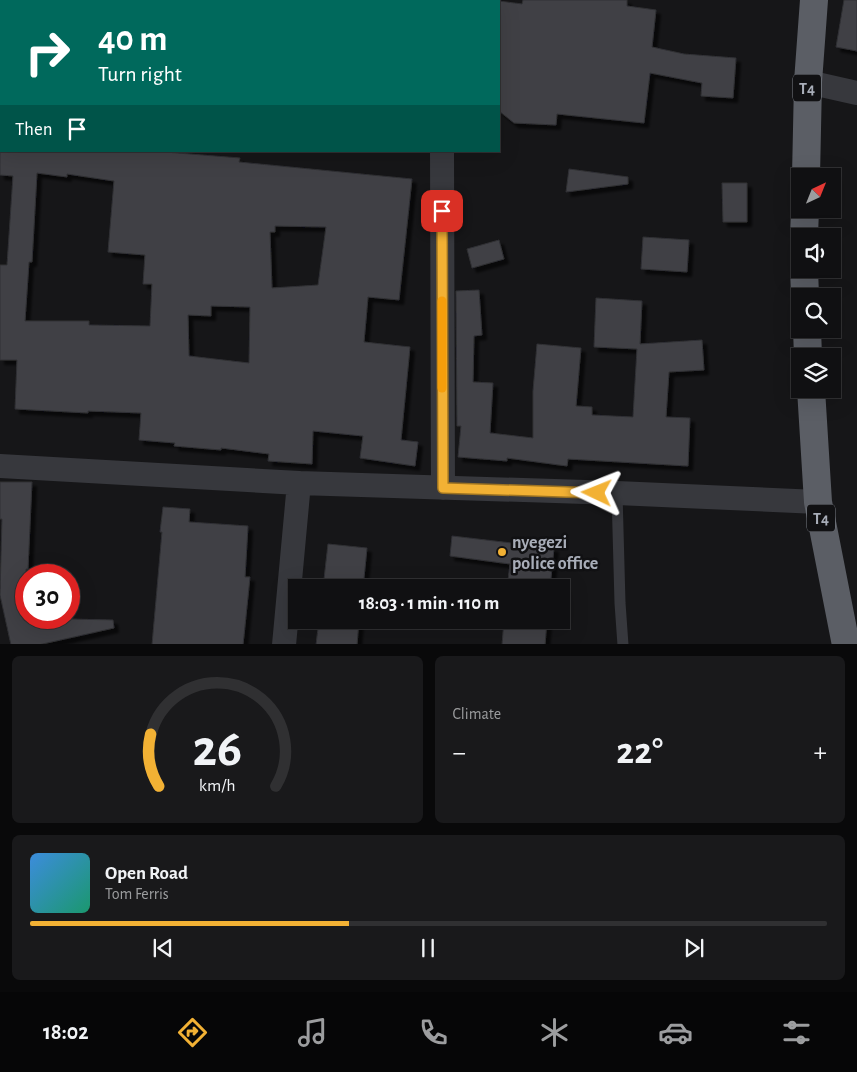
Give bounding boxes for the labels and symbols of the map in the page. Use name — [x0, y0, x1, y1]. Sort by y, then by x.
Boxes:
road number: T4 — [793, 75, 821, 102]
north arrow — [791, 168, 841, 218]
pin — [421, 190, 463, 232]
position arrow — [570, 466, 622, 518]
road number: T4 — [807, 504, 835, 532]
place label: nyegezi police office — [512, 534, 598, 573]
marker: nyegezi police office — [496, 546, 508, 558]
speed limit sign: 30 — [15, 564, 80, 629]

